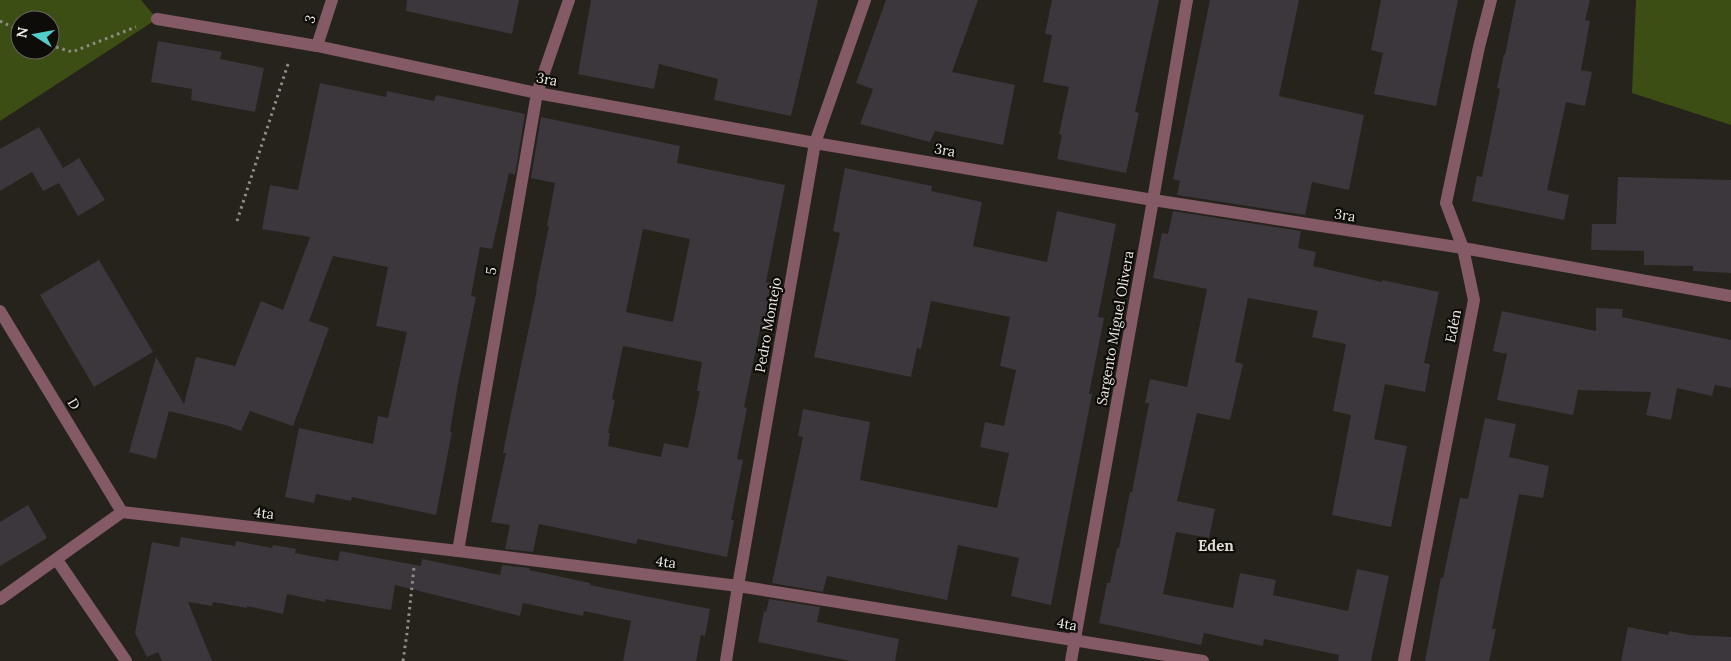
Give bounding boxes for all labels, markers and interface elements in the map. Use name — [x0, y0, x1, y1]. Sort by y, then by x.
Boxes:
north arrow — [10, 10, 60, 60]
street label: 3 — [300, 12, 320, 25]
text: N — [12, 25, 32, 40]
street label: 3ra — [535, 68, 559, 90]
street label: 3ra — [933, 139, 957, 161]
street label: 3ra — [1333, 204, 1357, 226]
street label: Sargento Miguel Olivera — [1093, 249, 1137, 407]
street label: 5 — [481, 266, 501, 276]
street label: Pedro Montejo — [751, 276, 785, 374]
street label: Edén — [1441, 308, 1465, 344]
street label: D — [64, 395, 84, 413]
street label: 4ta — [253, 503, 275, 523]
district label: Eden — [1198, 536, 1234, 555]
street label: 4ta — [655, 552, 677, 572]
street label: 4ta — [1056, 614, 1078, 634]

